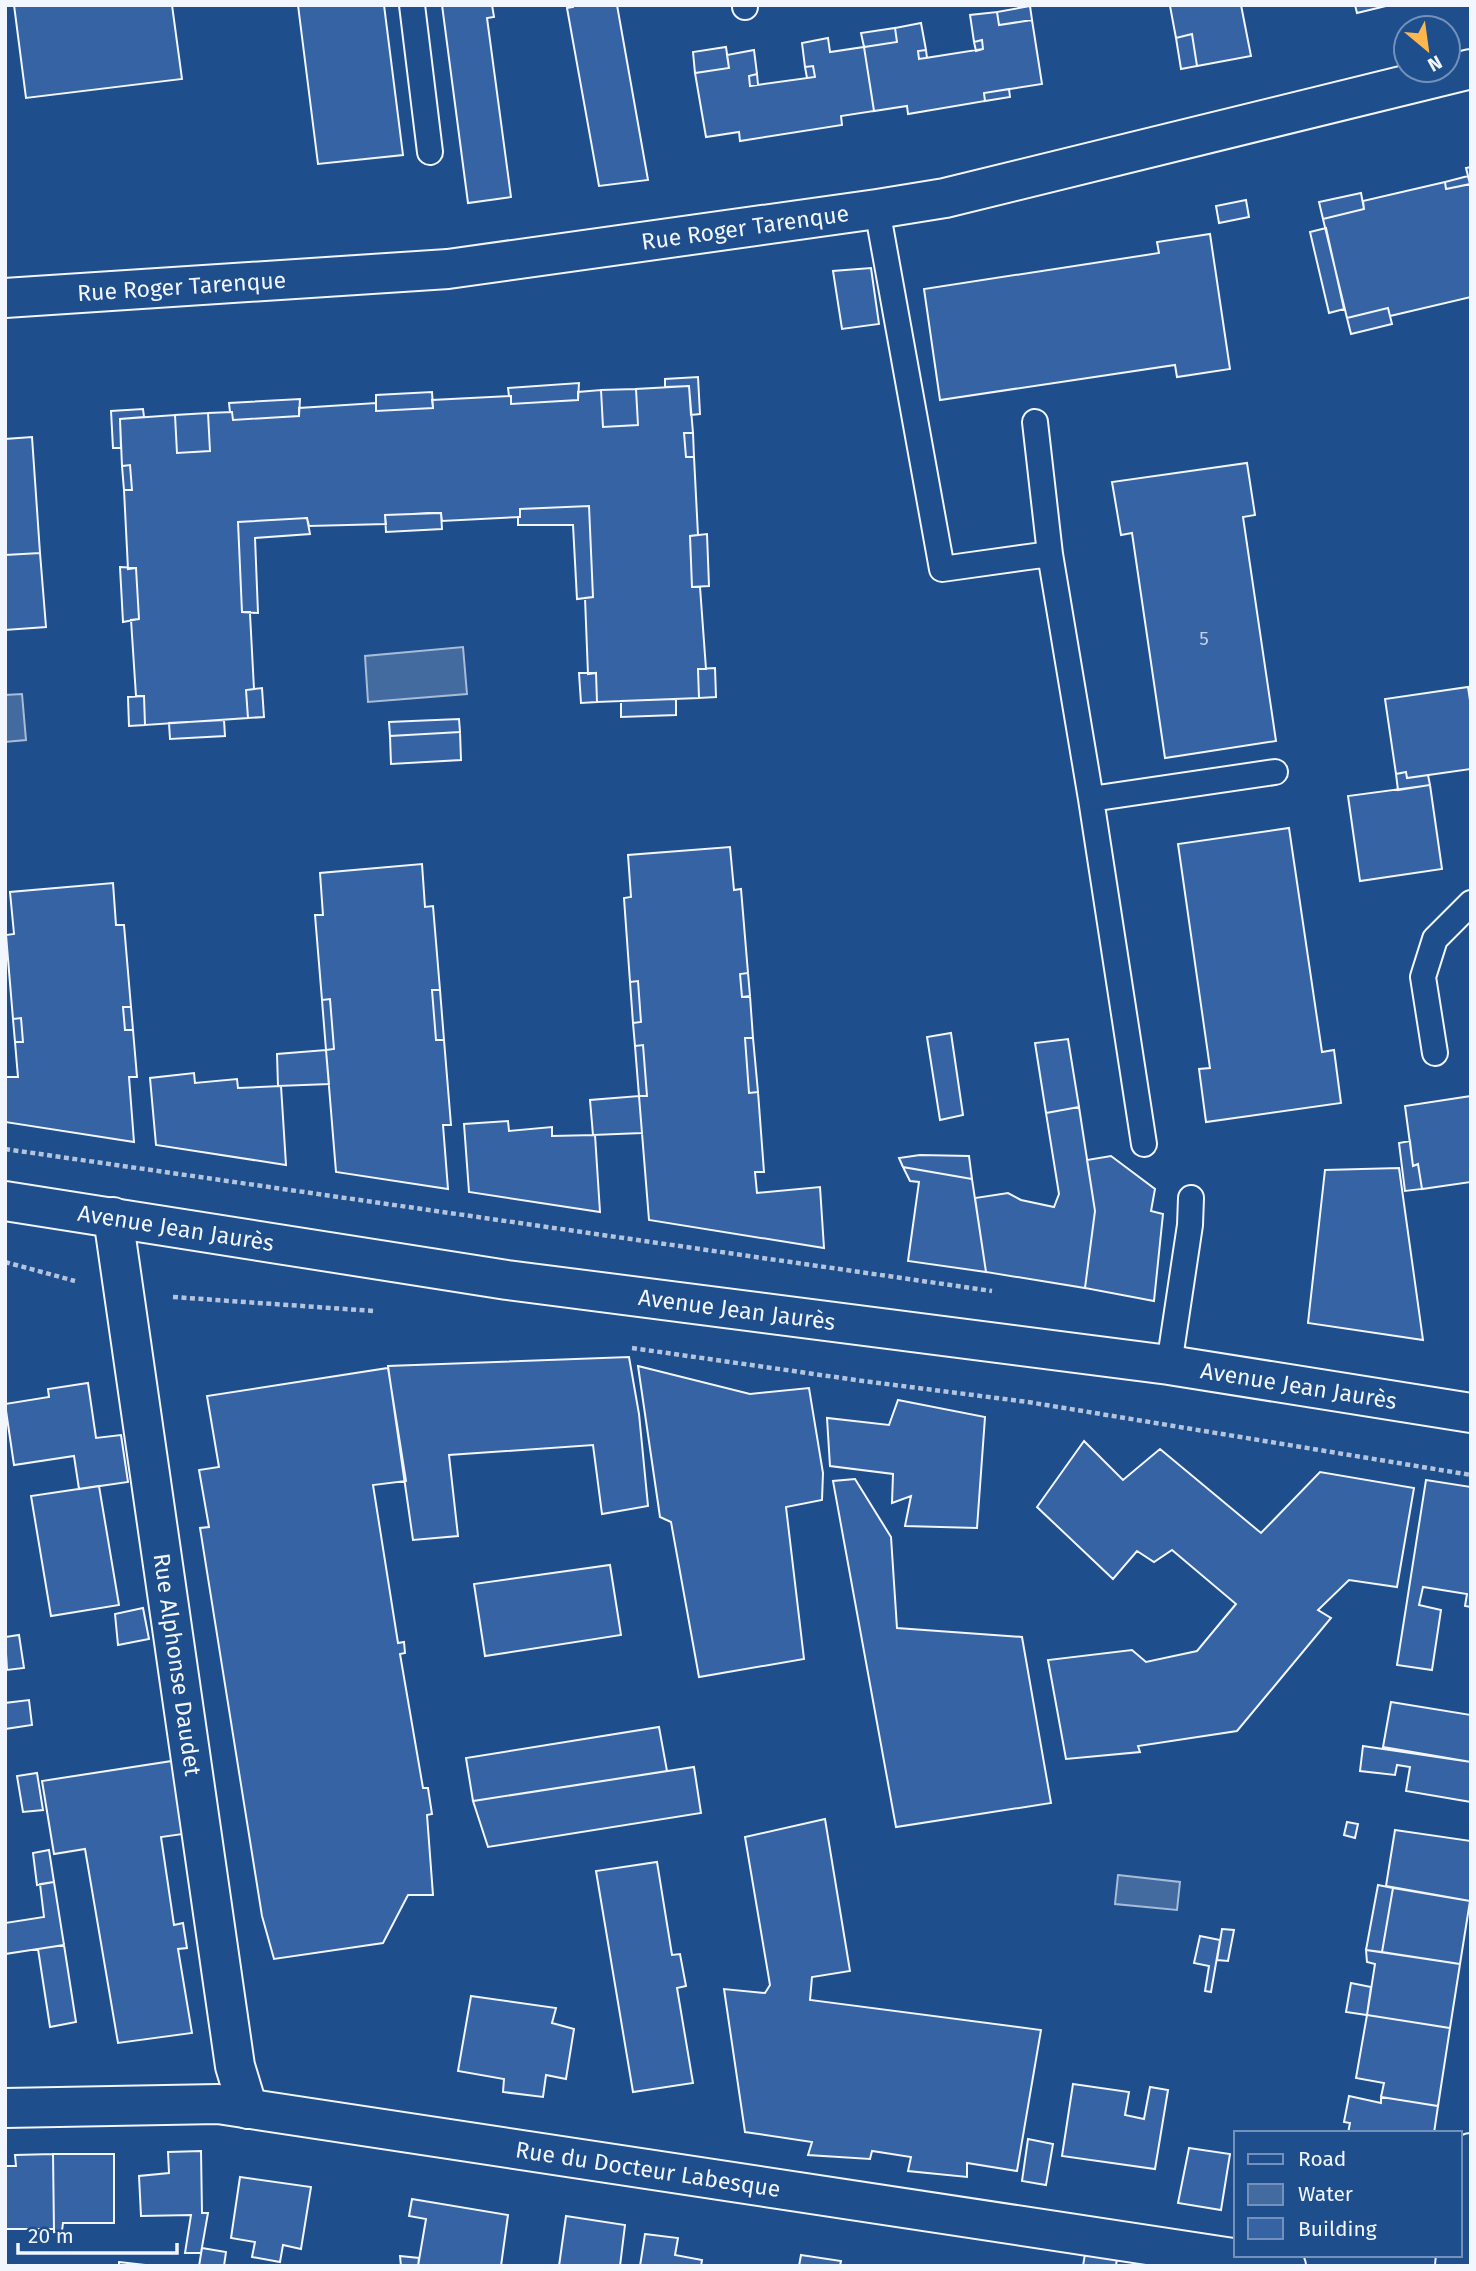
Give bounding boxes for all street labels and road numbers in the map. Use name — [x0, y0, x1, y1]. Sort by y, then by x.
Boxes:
street label: Rue Roger Tarenque — [640, 199, 851, 256]
street label: Rue Roger Tarenque — [76, 266, 287, 307]
street label: Avenue Jean Jaurès — [76, 1199, 276, 1257]
street label: Avenue Jean Jaurès — [637, 1283, 837, 1336]
street label: Avenue Jean Jaurès — [1199, 1356, 1399, 1415]
street label: Rue Alphonse Daudet — [147, 1551, 207, 1778]
street label: Rue du Docteur Labesque — [514, 2135, 783, 2203]

